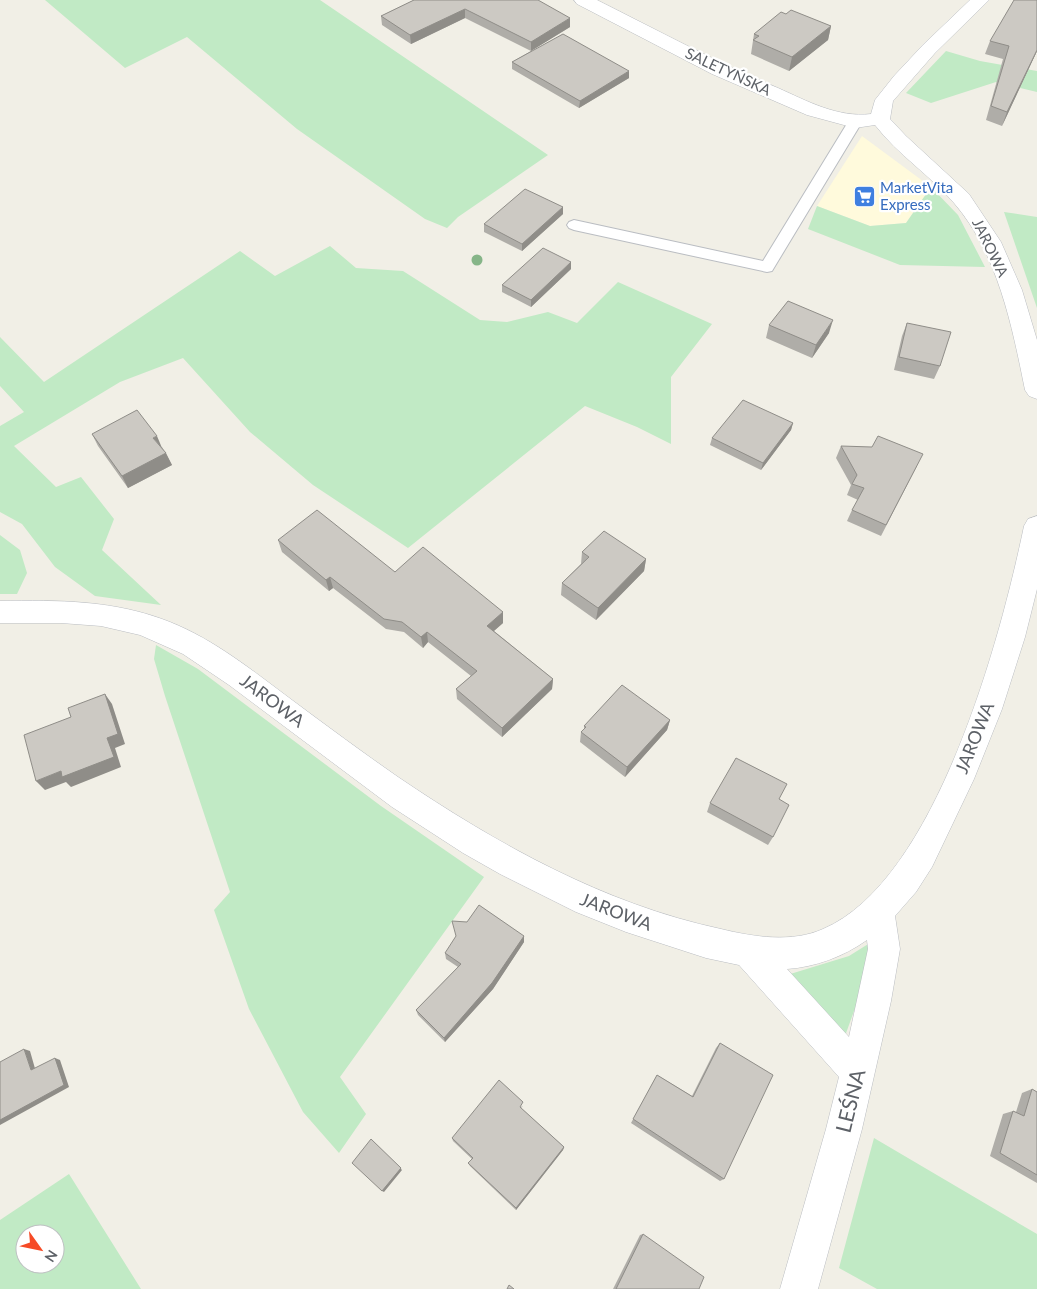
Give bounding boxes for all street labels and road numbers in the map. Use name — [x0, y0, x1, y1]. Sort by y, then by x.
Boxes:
street label: SALETYŃSKA — [683, 43, 775, 99]
street label: JAROWA — [969, 216, 1013, 280]
street label: JAROWA — [236, 669, 310, 732]
street label: JAROWA — [950, 698, 999, 777]
street label: JAROWA — [577, 887, 656, 935]
street label: LEŚNA — [830, 1066, 870, 1135]

